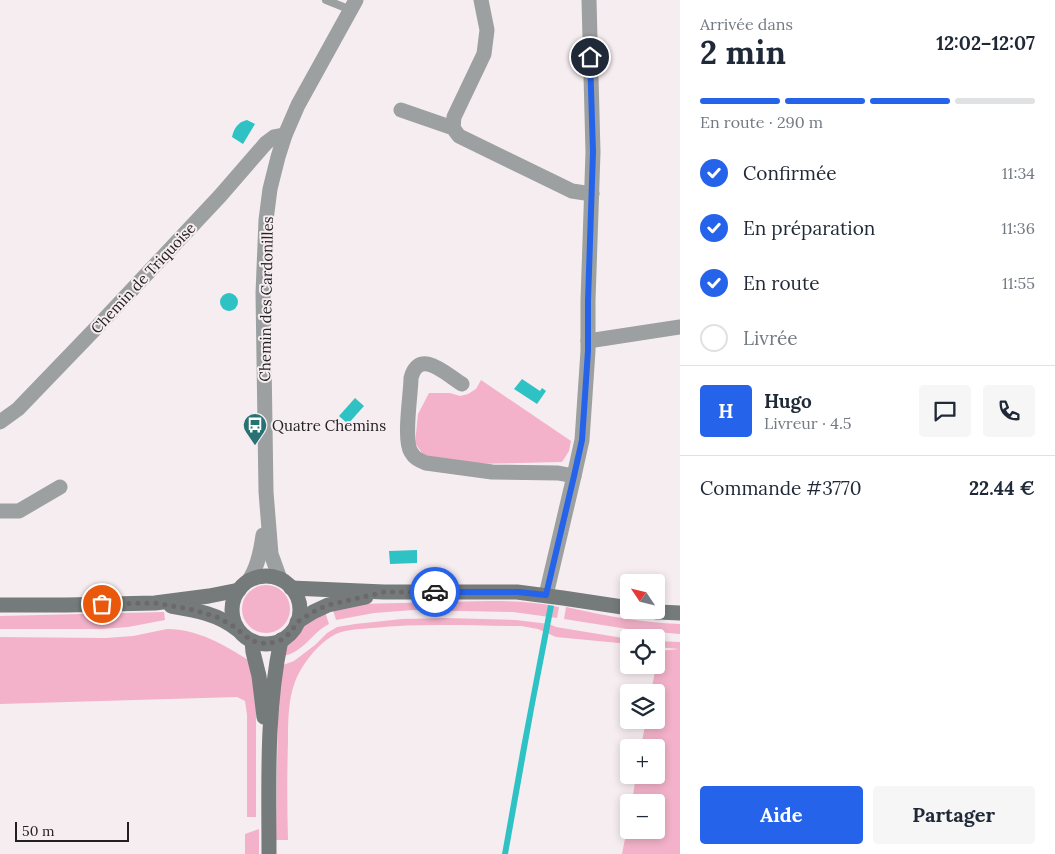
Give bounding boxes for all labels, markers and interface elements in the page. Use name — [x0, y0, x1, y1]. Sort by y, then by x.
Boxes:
text: Arrivée dans — [700, 14, 793, 34]
text: 12:02–12:07 — [936, 31, 1035, 55]
text: 2 min — [700, 32, 786, 73]
pin — [569, 36, 611, 78]
icon: home — [576, 43, 604, 71]
text: En route · 290 m — [700, 112, 823, 132]
icon: check — [700, 159, 728, 187]
text: Confirmée — [743, 161, 836, 185]
text: 11:34 — [1002, 163, 1035, 183]
icon: check — [700, 214, 728, 242]
street label: Chemin des Cardonilles — [255, 216, 277, 382]
text: En préparation — [743, 216, 875, 240]
street label: Chemin de Triquoise — [87, 218, 199, 338]
text: 11:36 — [1001, 218, 1035, 238]
icon: check — [700, 269, 728, 297]
text: En route — [743, 271, 820, 295]
text: 11:55 — [1002, 273, 1035, 293]
text: Livrée — [743, 326, 798, 350]
button: chat — [919, 385, 971, 437]
button: phone — [983, 385, 1035, 437]
text: Hugo — [764, 389, 812, 413]
text: H — [718, 399, 734, 423]
bus stop icon: Quatre Chemins — [242, 412, 268, 446]
text: Livreur · 4.5 — [764, 413, 852, 433]
place label: Quatre Chemins — [272, 416, 386, 435]
text: Commande #3770 — [700, 476, 862, 500]
text: 22.44 € — [969, 476, 1035, 500]
courier — [410, 567, 460, 617]
north arrow — [620, 574, 665, 619]
map controls — [620, 574, 665, 839]
icon: car — [421, 578, 449, 606]
pin — [81, 583, 123, 625]
icon: bag — [88, 590, 116, 618]
button: locate — [620, 629, 665, 674]
button: layers — [620, 684, 665, 729]
button: + — [620, 739, 665, 784]
button: Aide — [700, 786, 863, 844]
button: Partager — [873, 786, 1035, 844]
button: − — [620, 794, 665, 839]
scale bar — [15, 819, 129, 842]
text: 50 m — [22, 822, 55, 840]

